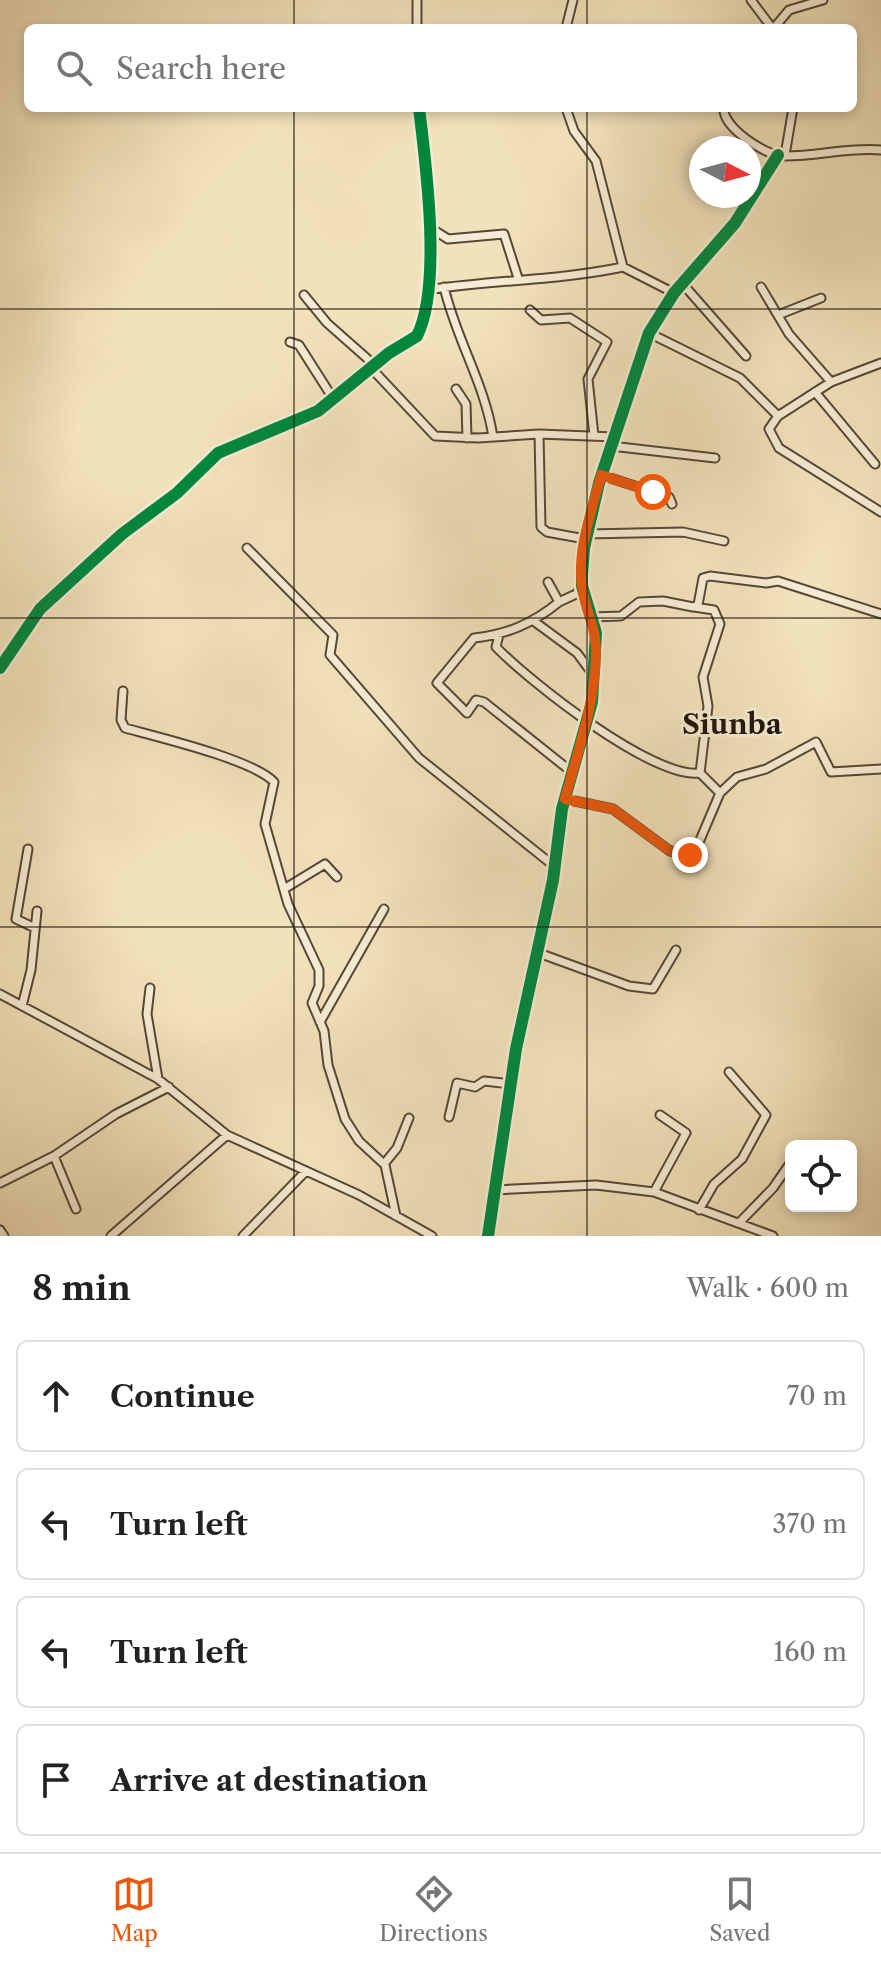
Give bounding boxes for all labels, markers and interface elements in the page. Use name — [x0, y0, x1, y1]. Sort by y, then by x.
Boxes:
search box — [24, 24, 857, 112]
icon: search — [52, 46, 96, 90]
text: Search here — [116, 50, 286, 87]
north arrow — [689, 136, 761, 208]
route start — [635, 474, 671, 510]
district label: Siunba — [682, 707, 783, 741]
route end — [672, 837, 708, 873]
map controls — [785, 1140, 857, 1212]
button: locate — [785, 1140, 857, 1212]
text: 8 min — [32, 1267, 131, 1309]
text: Walk · 600 m — [686, 1272, 849, 1304]
icon: ahead — [34, 1374, 78, 1418]
text: Continue — [110, 1378, 255, 1415]
text: 70 m — [787, 1380, 847, 1412]
icon: left — [34, 1502, 78, 1546]
text: Turn left — [110, 1506, 247, 1543]
text: 370 m — [772, 1508, 847, 1540]
icon: left — [34, 1630, 78, 1674]
text: Turn left — [110, 1634, 247, 1671]
text: 160 m — [773, 1636, 847, 1668]
icon: arrive — [34, 1758, 78, 1802]
text: Arrive at destination — [110, 1762, 428, 1799]
tab: Map — [111, 1872, 158, 1947]
tab: Directions — [379, 1872, 488, 1947]
tab: Saved — [709, 1872, 770, 1947]

